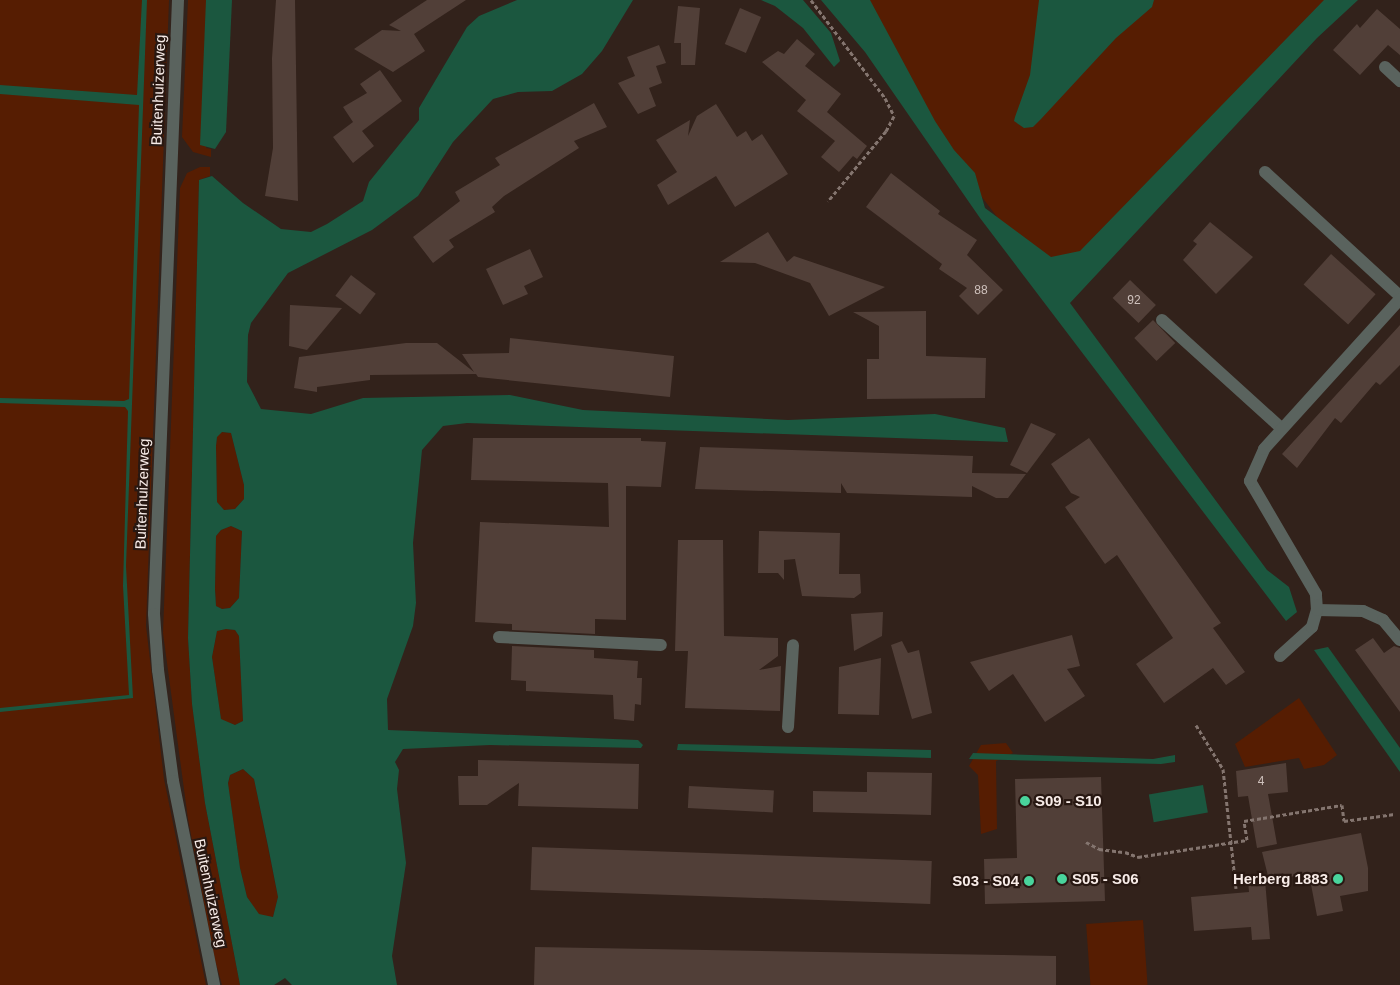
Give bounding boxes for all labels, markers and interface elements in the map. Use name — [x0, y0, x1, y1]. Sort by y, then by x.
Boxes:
street label: Buitenhuizerweg — [147, 34, 169, 146]
house number: 88 — [974, 284, 988, 298]
house number: 92 — [1127, 294, 1141, 308]
street label: Buitenhuizerweg — [131, 438, 153, 550]
house number: 4 — [1258, 775, 1264, 789]
place label: S09 - S10 — [1035, 792, 1102, 810]
marker: S09 - S10 — [1019, 795, 1031, 807]
street label: Buitenhuizerweg — [191, 837, 231, 949]
place label: S05 - S06 — [1072, 870, 1139, 888]
place label: Herberg 1883 — [1233, 870, 1328, 888]
place label: S03 - S04 — [952, 872, 1019, 890]
marker: S05 - S06 — [1056, 873, 1068, 885]
marker: Herberg 1883 — [1332, 873, 1344, 885]
marker: S03 - S04 — [1023, 875, 1035, 887]

